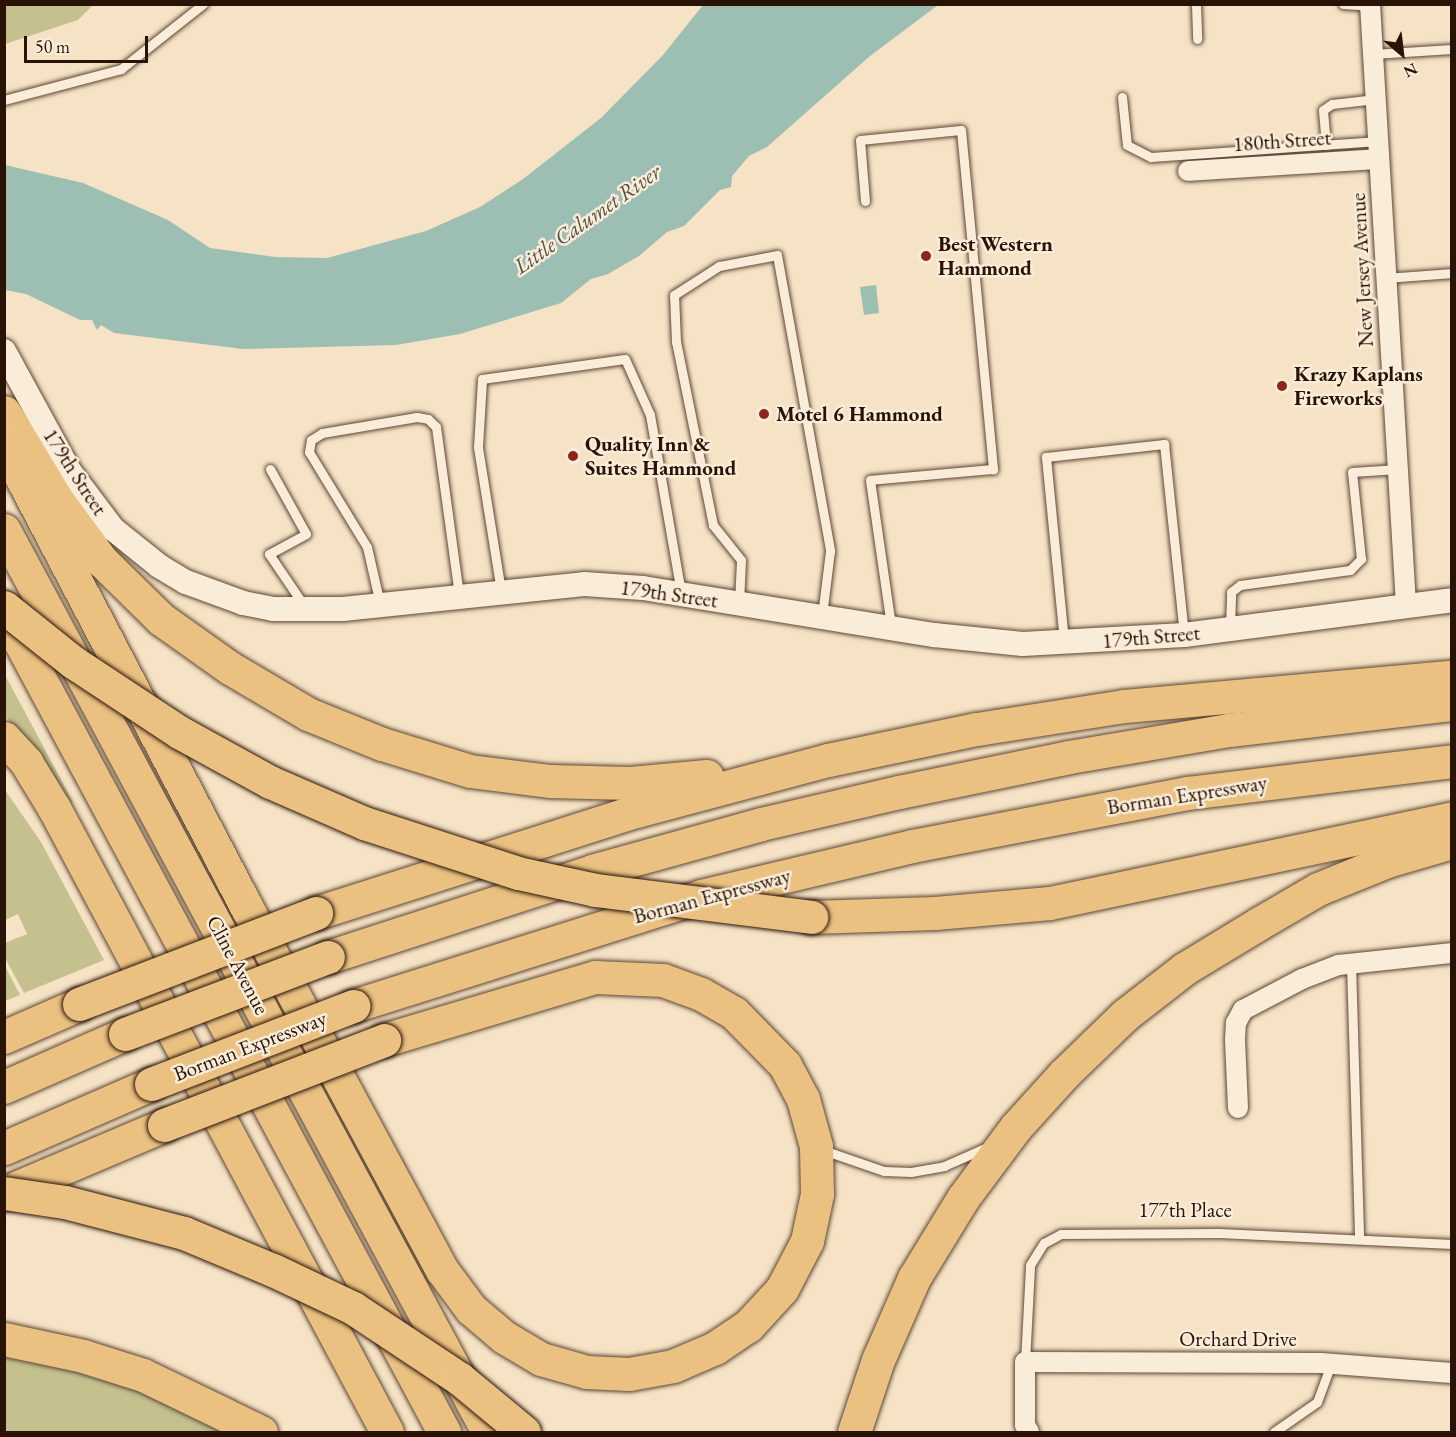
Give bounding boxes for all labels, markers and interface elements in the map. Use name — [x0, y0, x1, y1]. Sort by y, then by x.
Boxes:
scale bar — [27, 24, 152, 62]
north arrow — [1372, 24, 1432, 84]
text: 50 m — [35, 35, 70, 58]
text: N — [1400, 58, 1421, 83]
street label: 180th Street — [1232, 125, 1332, 157]
water label: Little Calumet River — [508, 158, 666, 280]
street label: New Jersey Avenue — [1345, 192, 1379, 348]
place label: Best Western Hammond — [938, 231, 1053, 281]
marker: Best Western Hammond — [919, 249, 933, 263]
place label: Krazy Kaplans Fireworks — [1294, 361, 1423, 411]
marker: Krazy Kaplans Fireworks — [1275, 379, 1289, 393]
place label: Motel 6 Hammond — [776, 401, 943, 427]
marker: Motel 6 Hammond — [757, 407, 771, 421]
street label: 179th Street — [38, 424, 112, 520]
place label: Quality Inn & Suites Hammond — [585, 431, 736, 481]
marker: Quality Inn & Suites Hammond — [566, 449, 580, 463]
street label: 179th Street — [619, 575, 719, 613]
street label: 179th Street — [1101, 620, 1201, 654]
street label: Borman Expressway — [1105, 770, 1269, 820]
street label: Borman Expressway — [631, 863, 793, 929]
street label: Cline Avenue — [201, 911, 275, 1019]
street label: Borman Expressway — [170, 1005, 330, 1087]
street label: 177th Place — [1138, 1197, 1232, 1223]
street label: Orchard Drive — [1179, 1326, 1297, 1352]

